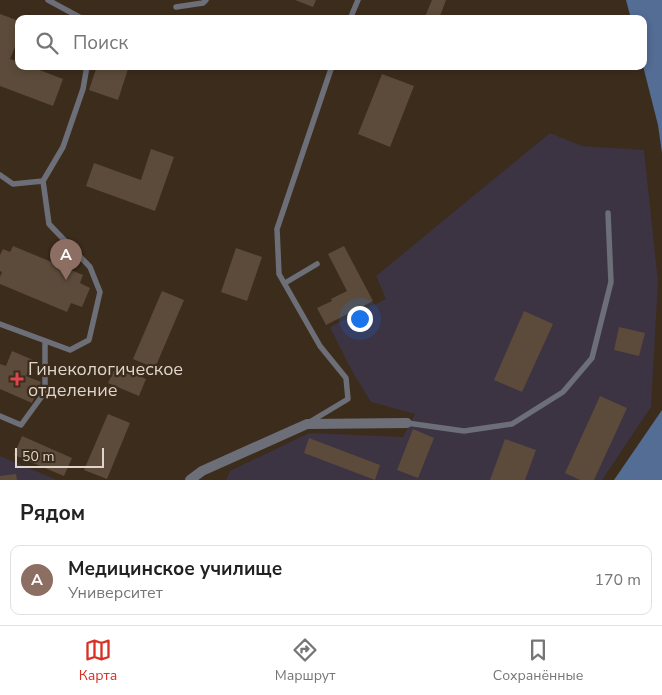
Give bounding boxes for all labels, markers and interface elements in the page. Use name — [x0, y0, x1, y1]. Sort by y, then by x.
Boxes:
search box — [15, 15, 647, 70]
icon: search — [33, 29, 61, 57]
text: Поиск — [73, 30, 128, 56]
pin: A — [50, 239, 82, 280]
your location — [347, 306, 373, 332]
place label: Гинекологическое отделение — [28, 357, 183, 402]
marker: Гинекологическое отделение — [10, 372, 24, 386]
scale bar — [15, 445, 104, 468]
text: 50 m — [22, 447, 54, 466]
text: Рядом — [20, 499, 85, 527]
text: Медицинское училище — [68, 556, 282, 582]
text: A — [31, 569, 43, 591]
text: 170 m — [594, 569, 641, 591]
text: Университет — [68, 582, 163, 604]
tab: Карта — [79, 636, 117, 685]
tab: Маршрут — [275, 636, 335, 685]
tab: Сохранённые — [493, 636, 583, 685]

